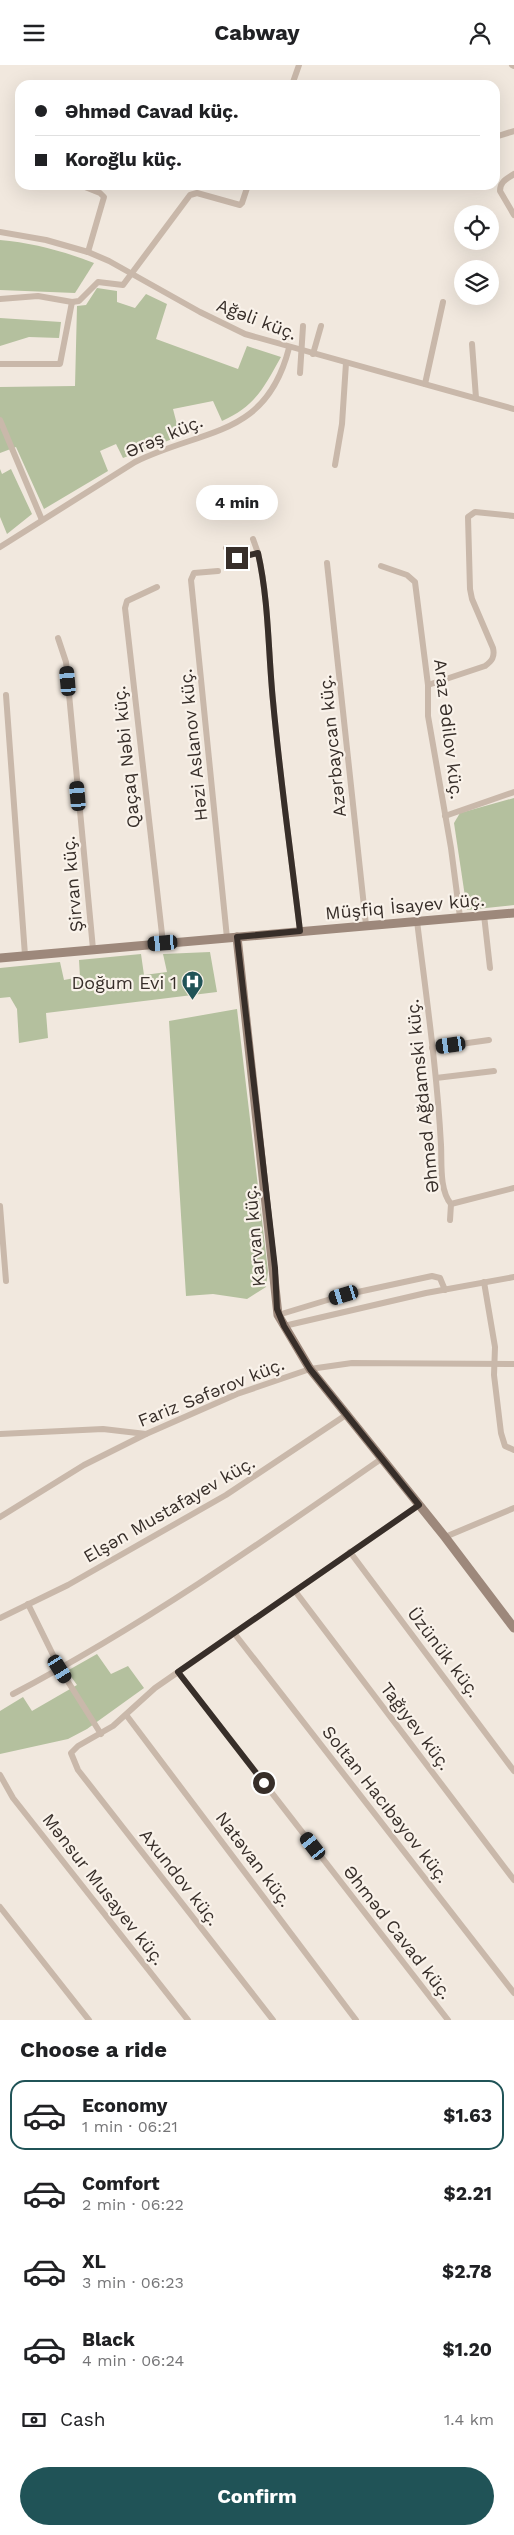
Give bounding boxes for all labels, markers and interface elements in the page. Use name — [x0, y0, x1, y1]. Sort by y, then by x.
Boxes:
icon: menu — [20, 19, 48, 47]
icon: person — [466, 19, 494, 47]
text: Cabway — [214, 20, 300, 45]
text: Əhməd Cavad küç. — [65, 100, 238, 123]
text: Koroğlu küç. — [65, 148, 182, 171]
map controls — [454, 205, 499, 305]
button: locate — [454, 205, 499, 250]
button: layers — [454, 260, 499, 305]
street label: Ağəli küç. — [214, 294, 300, 344]
street label: Ərəş küç. — [122, 410, 206, 462]
callout: 4 min — [196, 485, 278, 521]
text: 4 min — [215, 493, 259, 512]
route end — [226, 547, 248, 569]
street label: Araz Ədilov küç. — [430, 658, 468, 800]
car — [59, 665, 76, 697]
street label: Həzi Aslanov küç. — [175, 668, 211, 822]
street label: Azərbaycan küç. — [314, 674, 350, 818]
street label: Qaçaq Nəbi küç. — [108, 685, 144, 829]
car — [69, 780, 86, 812]
street label: Şirvan küç. — [57, 835, 87, 933]
street label: Müşfiq İsayev küç. — [324, 889, 486, 923]
car — [147, 934, 178, 952]
hospital icon: Doğum Evi 1 — [181, 970, 205, 1001]
place label: Doğum Evi 1 — [71, 972, 177, 993]
street label: Əhməd Ağdamski küç. — [401, 998, 443, 1194]
car — [435, 1035, 466, 1055]
street label: Karvan küç. — [239, 1184, 269, 1288]
car — [327, 1283, 360, 1307]
street label: Fariz Səfərov küç. — [135, 1353, 287, 1431]
street label: Elşən Mustafayev küç. — [80, 1451, 258, 1567]
street label: Üzünük küç. — [403, 1603, 485, 1701]
car — [45, 1652, 74, 1686]
street label: Tağıyev küç. — [376, 1678, 456, 1774]
street label: Soltan Hacıbəyov küç. — [318, 1721, 454, 1887]
route start — [253, 1772, 275, 1794]
street label: Natəvan küç. — [211, 1807, 297, 1911]
street label: Mənsur Musayev küç. — [38, 1809, 170, 1969]
street label: Axundov küç. — [136, 1824, 224, 1930]
car — [297, 1830, 328, 1862]
street label: Əhməd Cavad küç. — [339, 1861, 457, 2003]
text: Choose a ride — [20, 2037, 167, 2062]
icon: car — [22, 2093, 67, 2138]
text: Economy — [82, 2094, 167, 2117]
text: $1.63 — [443, 2104, 492, 2127]
text: 1 min · 06:21 — [82, 2117, 178, 2136]
icon: car — [22, 2171, 67, 2216]
text: Comfort — [82, 2172, 160, 2195]
text: $2.21 — [443, 2182, 492, 2205]
text: 2 min · 06:22 — [82, 2195, 184, 2214]
icon: car — [22, 2249, 67, 2294]
text: XL — [82, 2250, 106, 2273]
text: $2.78 — [442, 2260, 492, 2283]
text: 3 min · 06:23 — [82, 2273, 184, 2292]
icon: car — [22, 2327, 67, 2372]
text: Black — [82, 2328, 135, 2351]
text: $1.20 — [443, 2338, 492, 2361]
text: 4 min · 06:24 — [82, 2351, 184, 2370]
icon: cash — [20, 2406, 48, 2434]
text: Cash — [60, 2408, 106, 2431]
text: 1.4 km — [444, 2410, 494, 2429]
button: Confirm — [20, 2467, 494, 2525]

